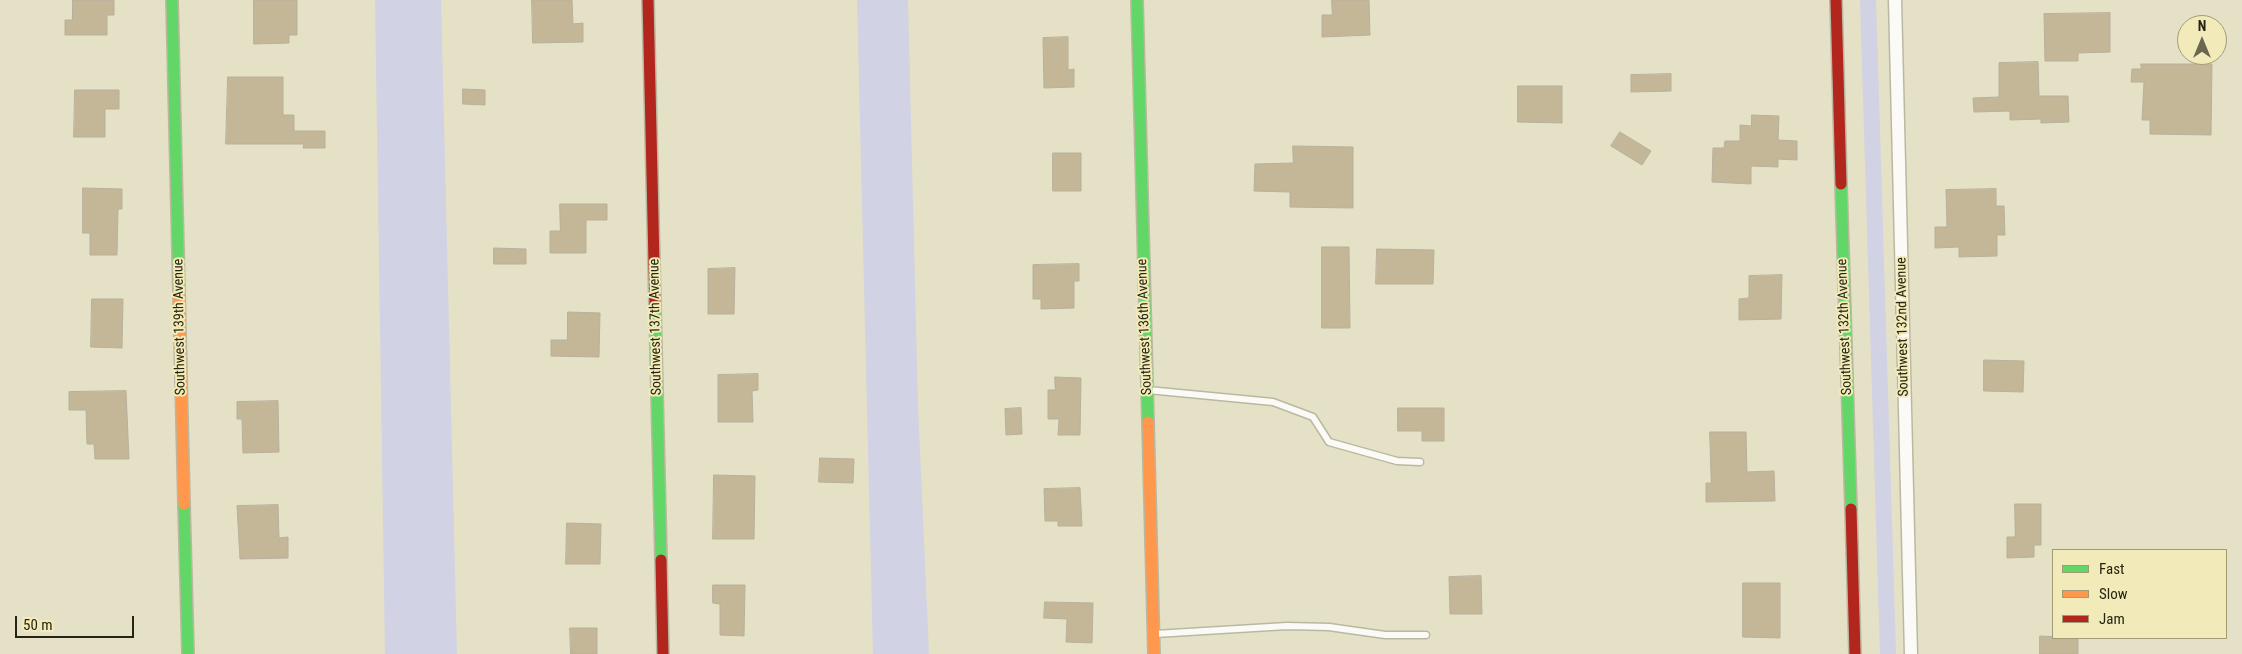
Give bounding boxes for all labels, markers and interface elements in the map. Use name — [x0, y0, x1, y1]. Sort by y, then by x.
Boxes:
north arrow — [2177, 15, 2227, 65]
text: N — [2198, 18, 2206, 34]
street label: Southwest 132nd Avenue — [1893, 257, 1913, 397]
street label: Southwest 136th Avenue — [1134, 258, 1156, 396]
street label: Southwest 132th Avenue — [1834, 258, 1856, 396]
street label: Southwest 139th Avenue — [170, 259, 190, 395]
street label: Southwest 137th Avenue — [646, 259, 666, 395]
legend — [2052, 549, 2227, 639]
text: Fast — [2099, 560, 2124, 578]
text: Slow — [2099, 585, 2128, 603]
scale bar — [18, 606, 136, 638]
text: Jam — [2099, 610, 2125, 628]
text: 50 m — [23, 616, 53, 634]

